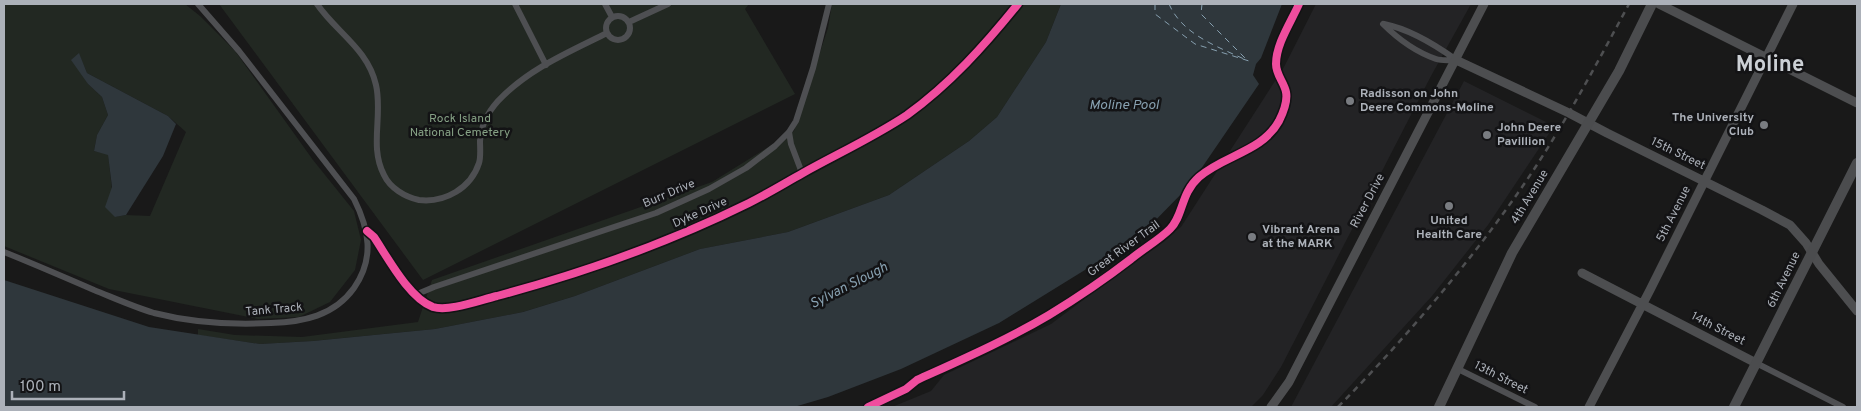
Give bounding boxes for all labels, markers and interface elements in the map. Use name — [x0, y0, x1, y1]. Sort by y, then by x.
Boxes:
district label: Moline — [1736, 52, 1804, 79]
place label: Radisson on John Deere Commons-Moline — [1360, 86, 1494, 116]
marker: Radisson on John Deere Commons-Moline — [1344, 95, 1356, 107]
water label: Moline Pool — [1089, 97, 1160, 114]
place label: The University Club — [1672, 110, 1754, 140]
park label: Rock Island National Cemetery — [410, 111, 510, 141]
marker: The University Club — [1758, 119, 1770, 131]
place label: John Deere Pavillion — [1497, 120, 1561, 150]
marker: John Deere Pavillion — [1481, 129, 1493, 141]
street label: 15th Street — [1648, 134, 1708, 174]
street label: 4th Avenue — [1507, 167, 1553, 227]
street label: River Drive — [1347, 171, 1389, 231]
street label: Burr Drive — [640, 176, 698, 212]
street label: 5th Avenue — [1653, 183, 1695, 245]
street label: Dyke Drive — [670, 194, 730, 232]
marker: United Health Care — [1443, 200, 1455, 212]
place label: United Health Care — [1416, 213, 1482, 243]
street label: Great River Trail — [1084, 217, 1164, 281]
place label: Vibrant Arena at the MARK — [1262, 222, 1340, 252]
marker: Vibrant Arena at the MARK — [1246, 231, 1258, 243]
street label: 6th Avenue — [1764, 249, 1804, 311]
water label: Sylvan Slough — [807, 259, 891, 313]
street label: Tank Track — [245, 300, 303, 320]
street label: 14th Street — [1688, 309, 1748, 349]
street label: 13th Street — [1471, 358, 1531, 398]
scale bar — [12, 368, 125, 400]
text: 100 m — [20, 378, 61, 397]

